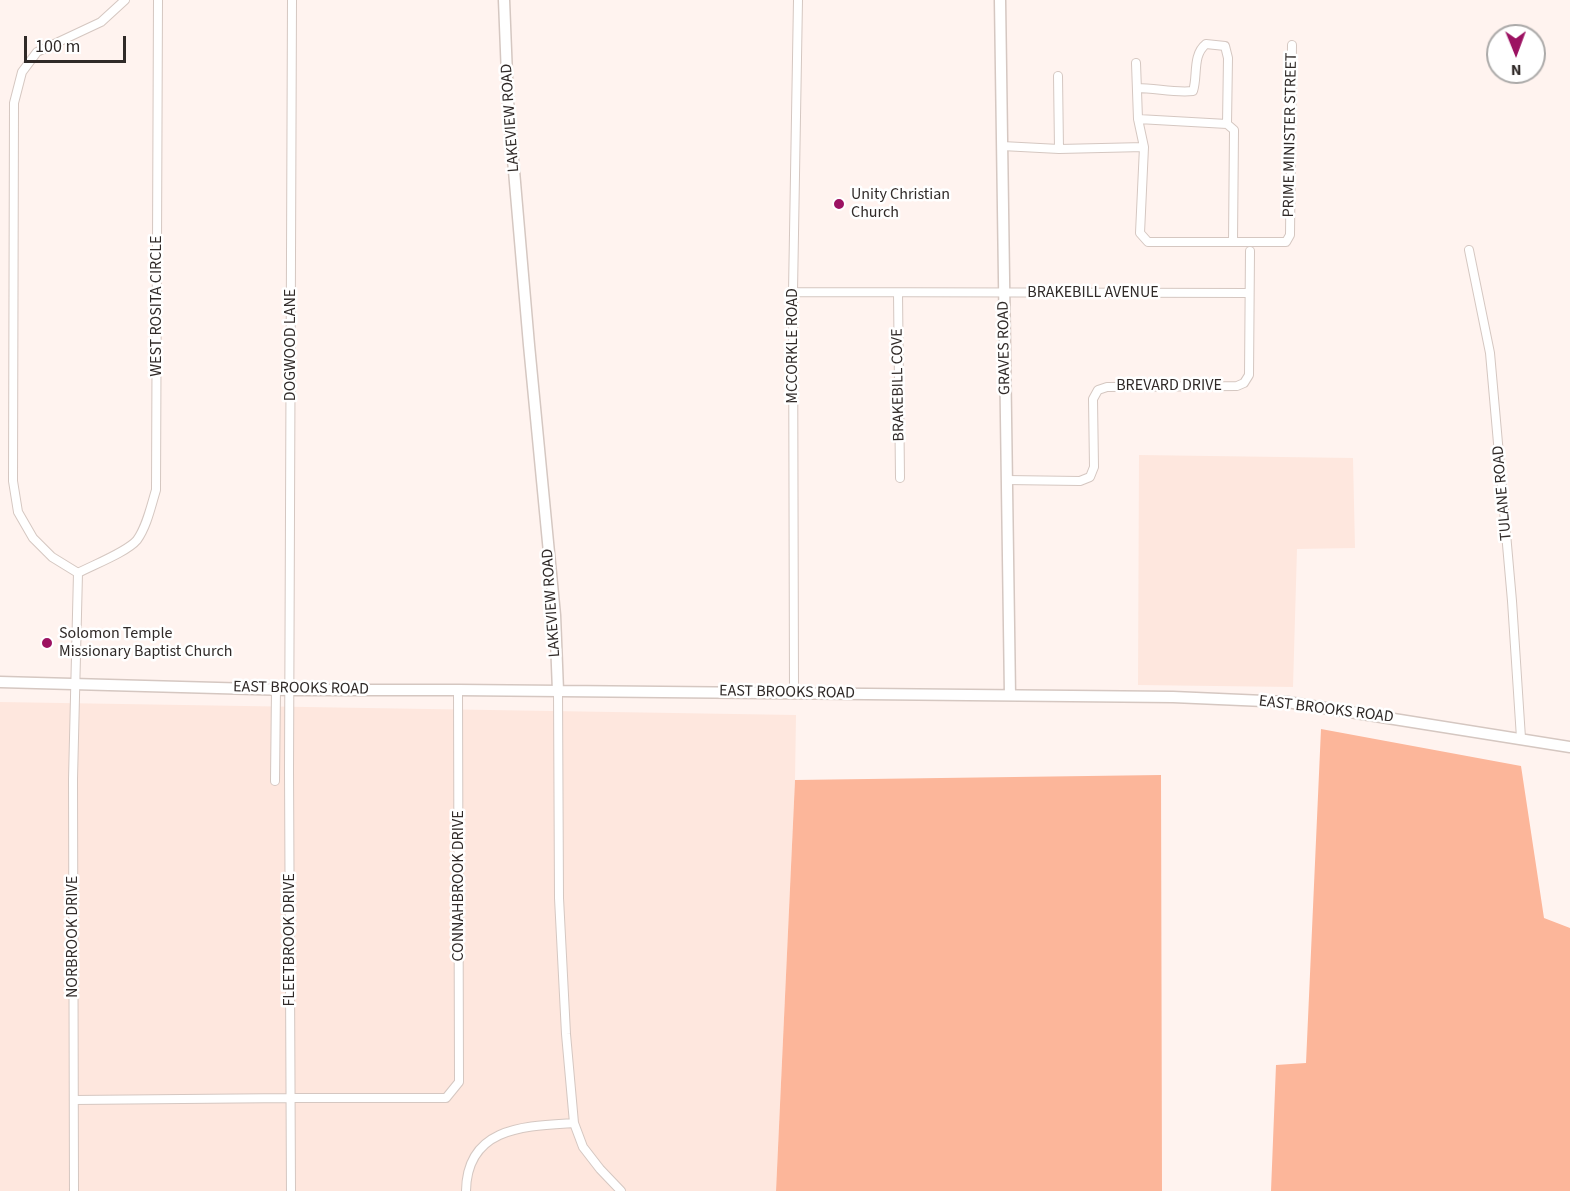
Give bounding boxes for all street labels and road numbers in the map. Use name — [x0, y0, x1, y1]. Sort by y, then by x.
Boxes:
street label: PRIME MINISTER STREET — [1280, 52, 1302, 218]
street label: LAKEVIEW ROAD — [498, 63, 524, 173]
street label: WEST ROSITA CIRCLE — [147, 235, 167, 377]
street label: BRAKEBILL AVENUE — [1027, 283, 1159, 303]
street label: MCCORKLE ROAD — [783, 288, 803, 404]
street label: DOGWOOD LANE — [281, 289, 301, 401]
street label: GRAVES ROAD — [995, 301, 1015, 395]
street label: BRAKEBILL COVE — [888, 328, 910, 442]
street label: BREVARD DRIVE — [1116, 376, 1222, 396]
street label: TULANE ROAD — [1489, 445, 1517, 541]
street label: LAKEVIEW ROAD — [539, 548, 565, 658]
street label: EAST BROOKS ROAD — [233, 678, 369, 700]
street label: EAST BROOKS ROAD — [719, 682, 855, 704]
street label: EAST BROOKS ROAD — [1257, 692, 1395, 728]
street label: CONNAHBROOK DRIVE — [449, 810, 469, 962]
street label: FLEETBROOK DRIVE — [280, 873, 300, 1007]
street label: NORBROOK DRIVE — [63, 876, 83, 998]

